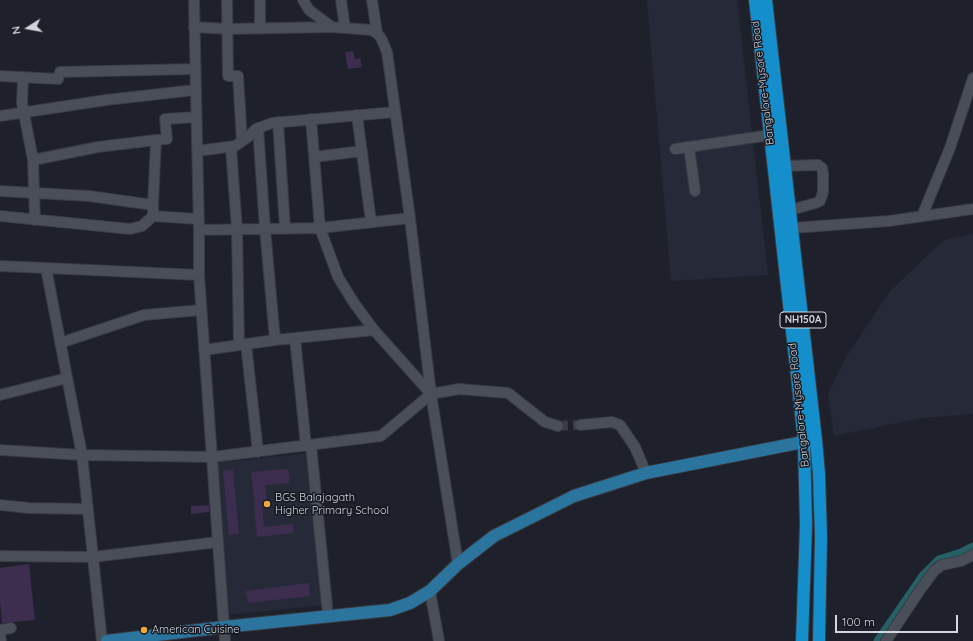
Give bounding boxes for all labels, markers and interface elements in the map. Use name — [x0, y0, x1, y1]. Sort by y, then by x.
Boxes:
north arrow — [8, 8, 48, 48]
street label: Bangalore-Mysore Road — [749, 20, 777, 146]
text: N — [9, 25, 24, 36]
road number: NH150A — [780, 312, 826, 328]
street label: Bangalore-Mysore Road — [786, 342, 812, 468]
place label: BGS Balajagath Higher Primary School — [275, 491, 389, 517]
marker: BGS Balajagath Higher Primary School — [262, 499, 272, 509]
scale bar — [837, 607, 960, 633]
text: 100 m — [842, 614, 875, 629]
place label: American Cuisine — [152, 623, 240, 637]
marker: American Cuisine — [139, 625, 149, 635]

